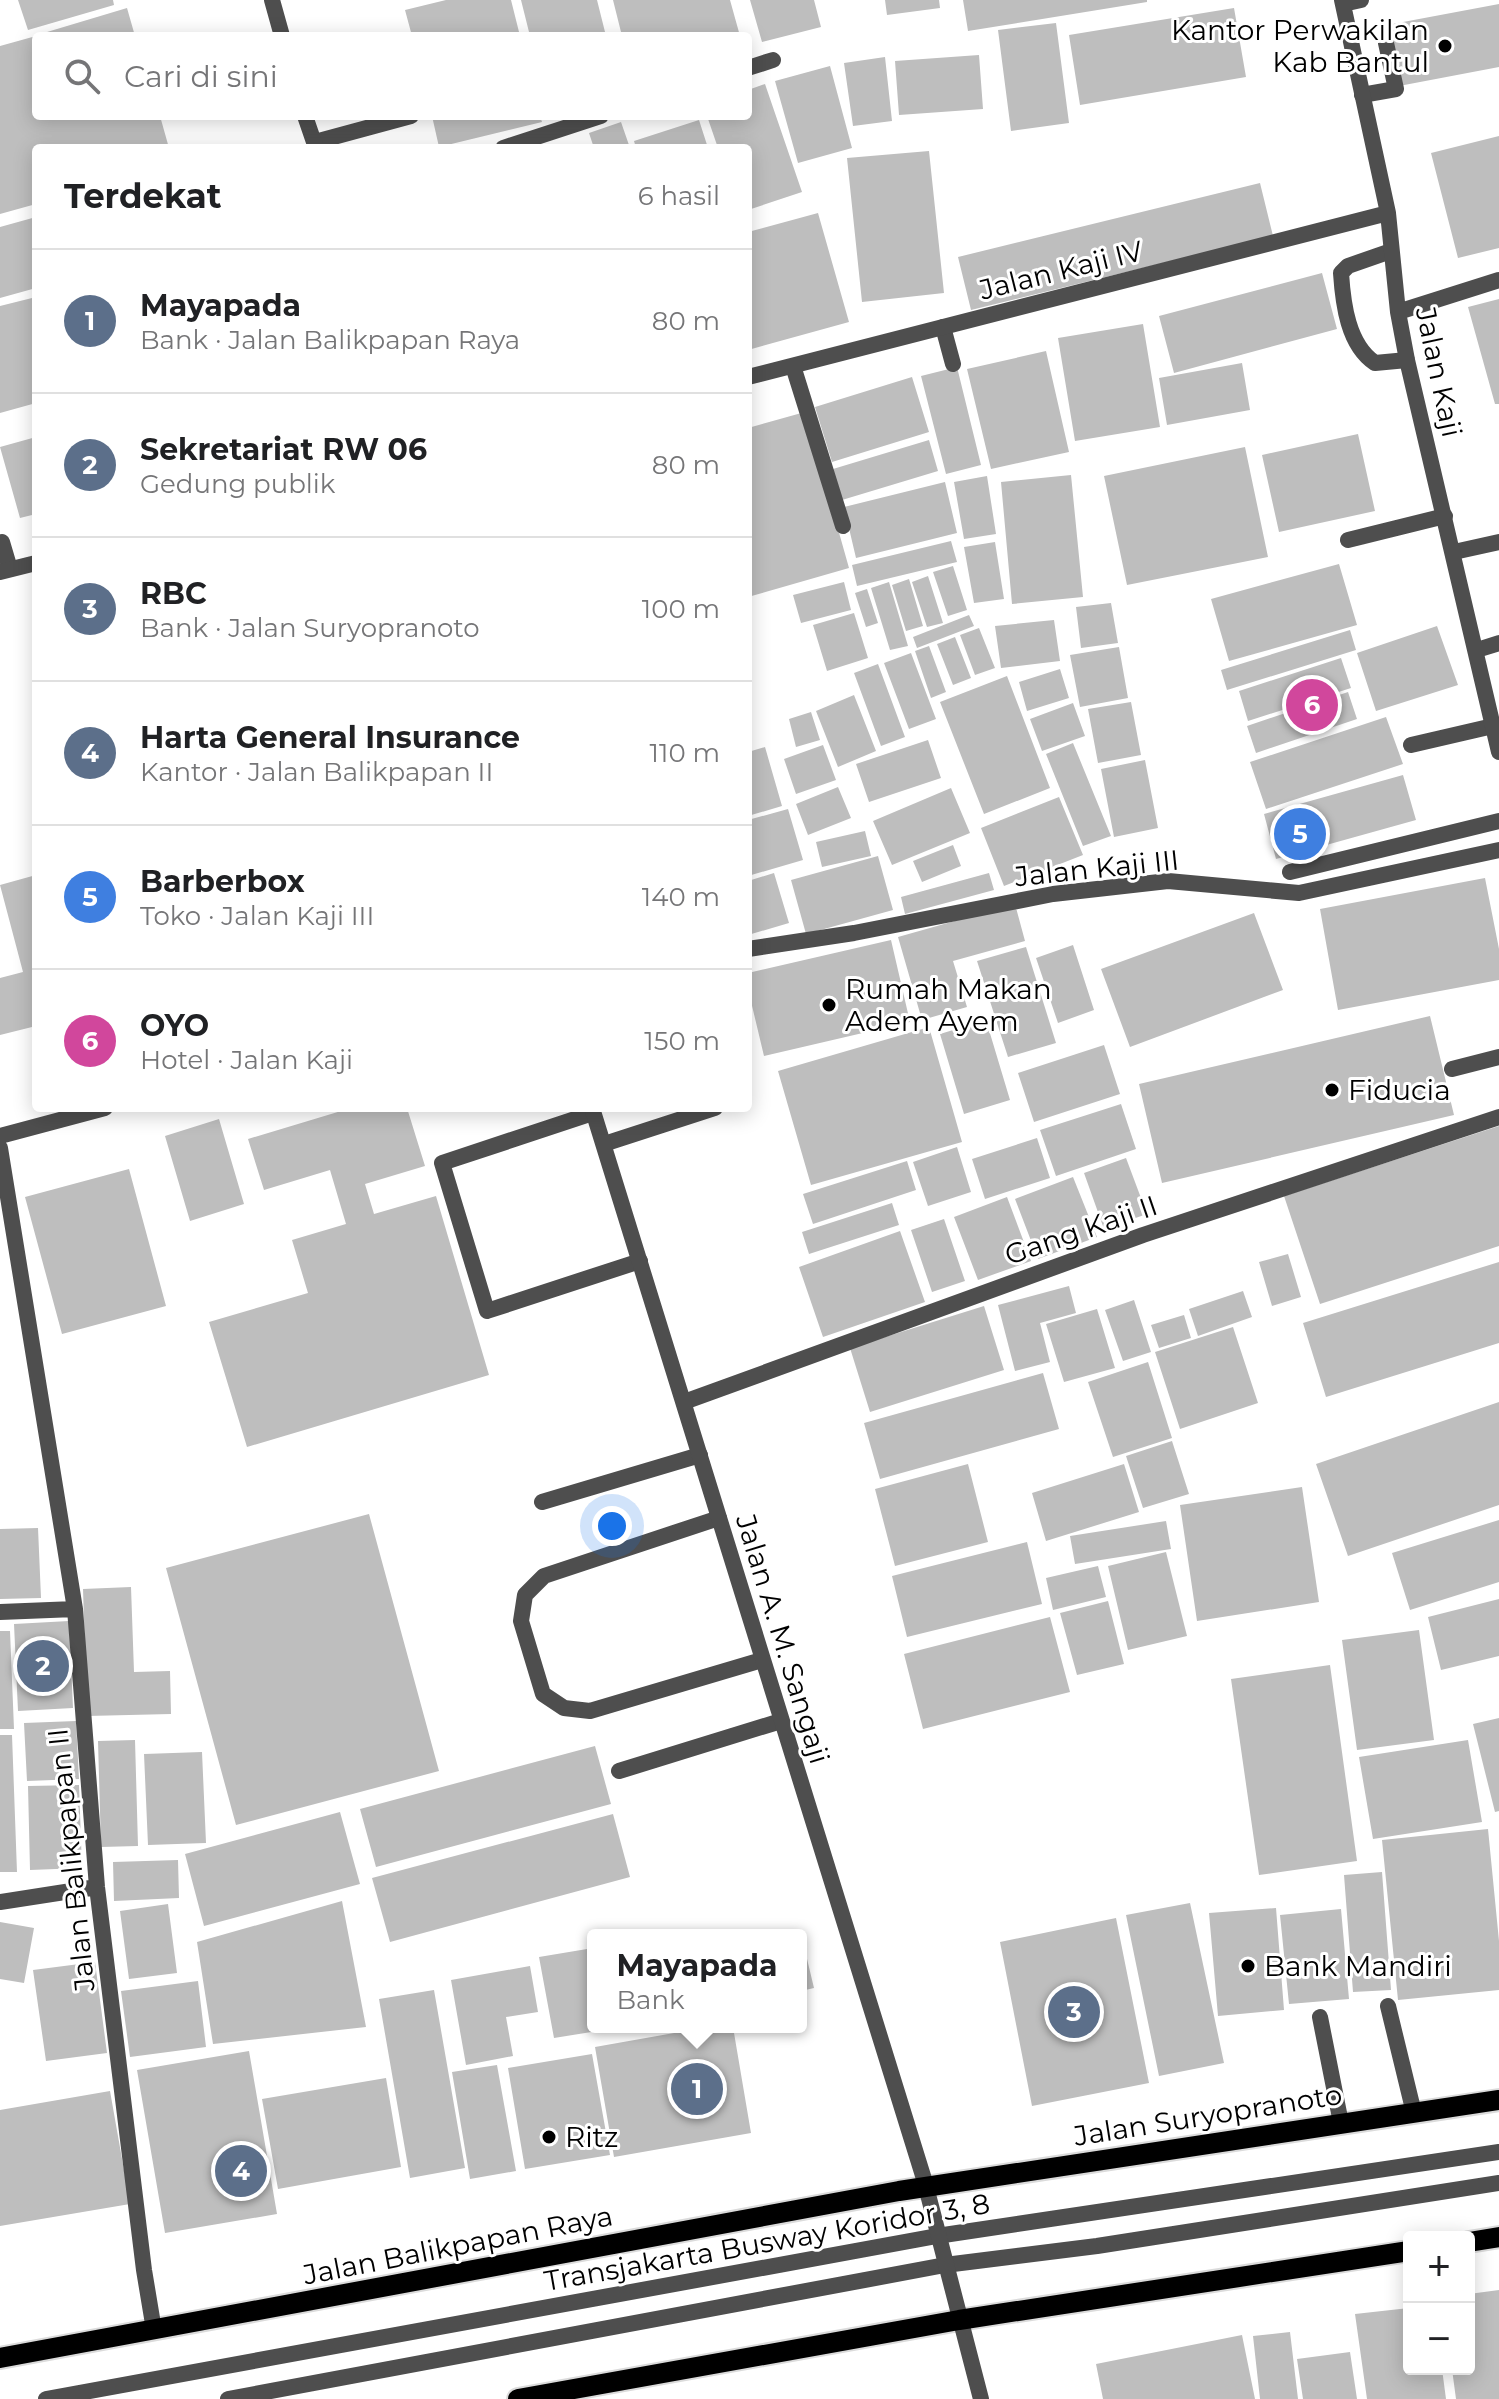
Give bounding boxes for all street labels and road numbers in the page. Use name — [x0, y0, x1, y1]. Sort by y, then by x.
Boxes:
street label: Jalan Kaji IV — [975, 233, 1147, 307]
street label: Jalan Kaji — [1408, 303, 1469, 440]
street label: Jalan Kaji III — [1012, 842, 1181, 894]
street label: Gang Kaji II — [1000, 1188, 1162, 1272]
street label: Jalan A. M. Sangaji — [729, 1509, 837, 1768]
street label: Jalan Balikpapan II — [40, 1727, 102, 1994]
street label: Jalan Suryopranoto — [1071, 2077, 1344, 2153]
street label: Transjakarta Busway Koridor 3, 8 — [542, 2186, 992, 2298]
street label: Jalan Balikpapan Raya — [299, 2198, 616, 2292]

